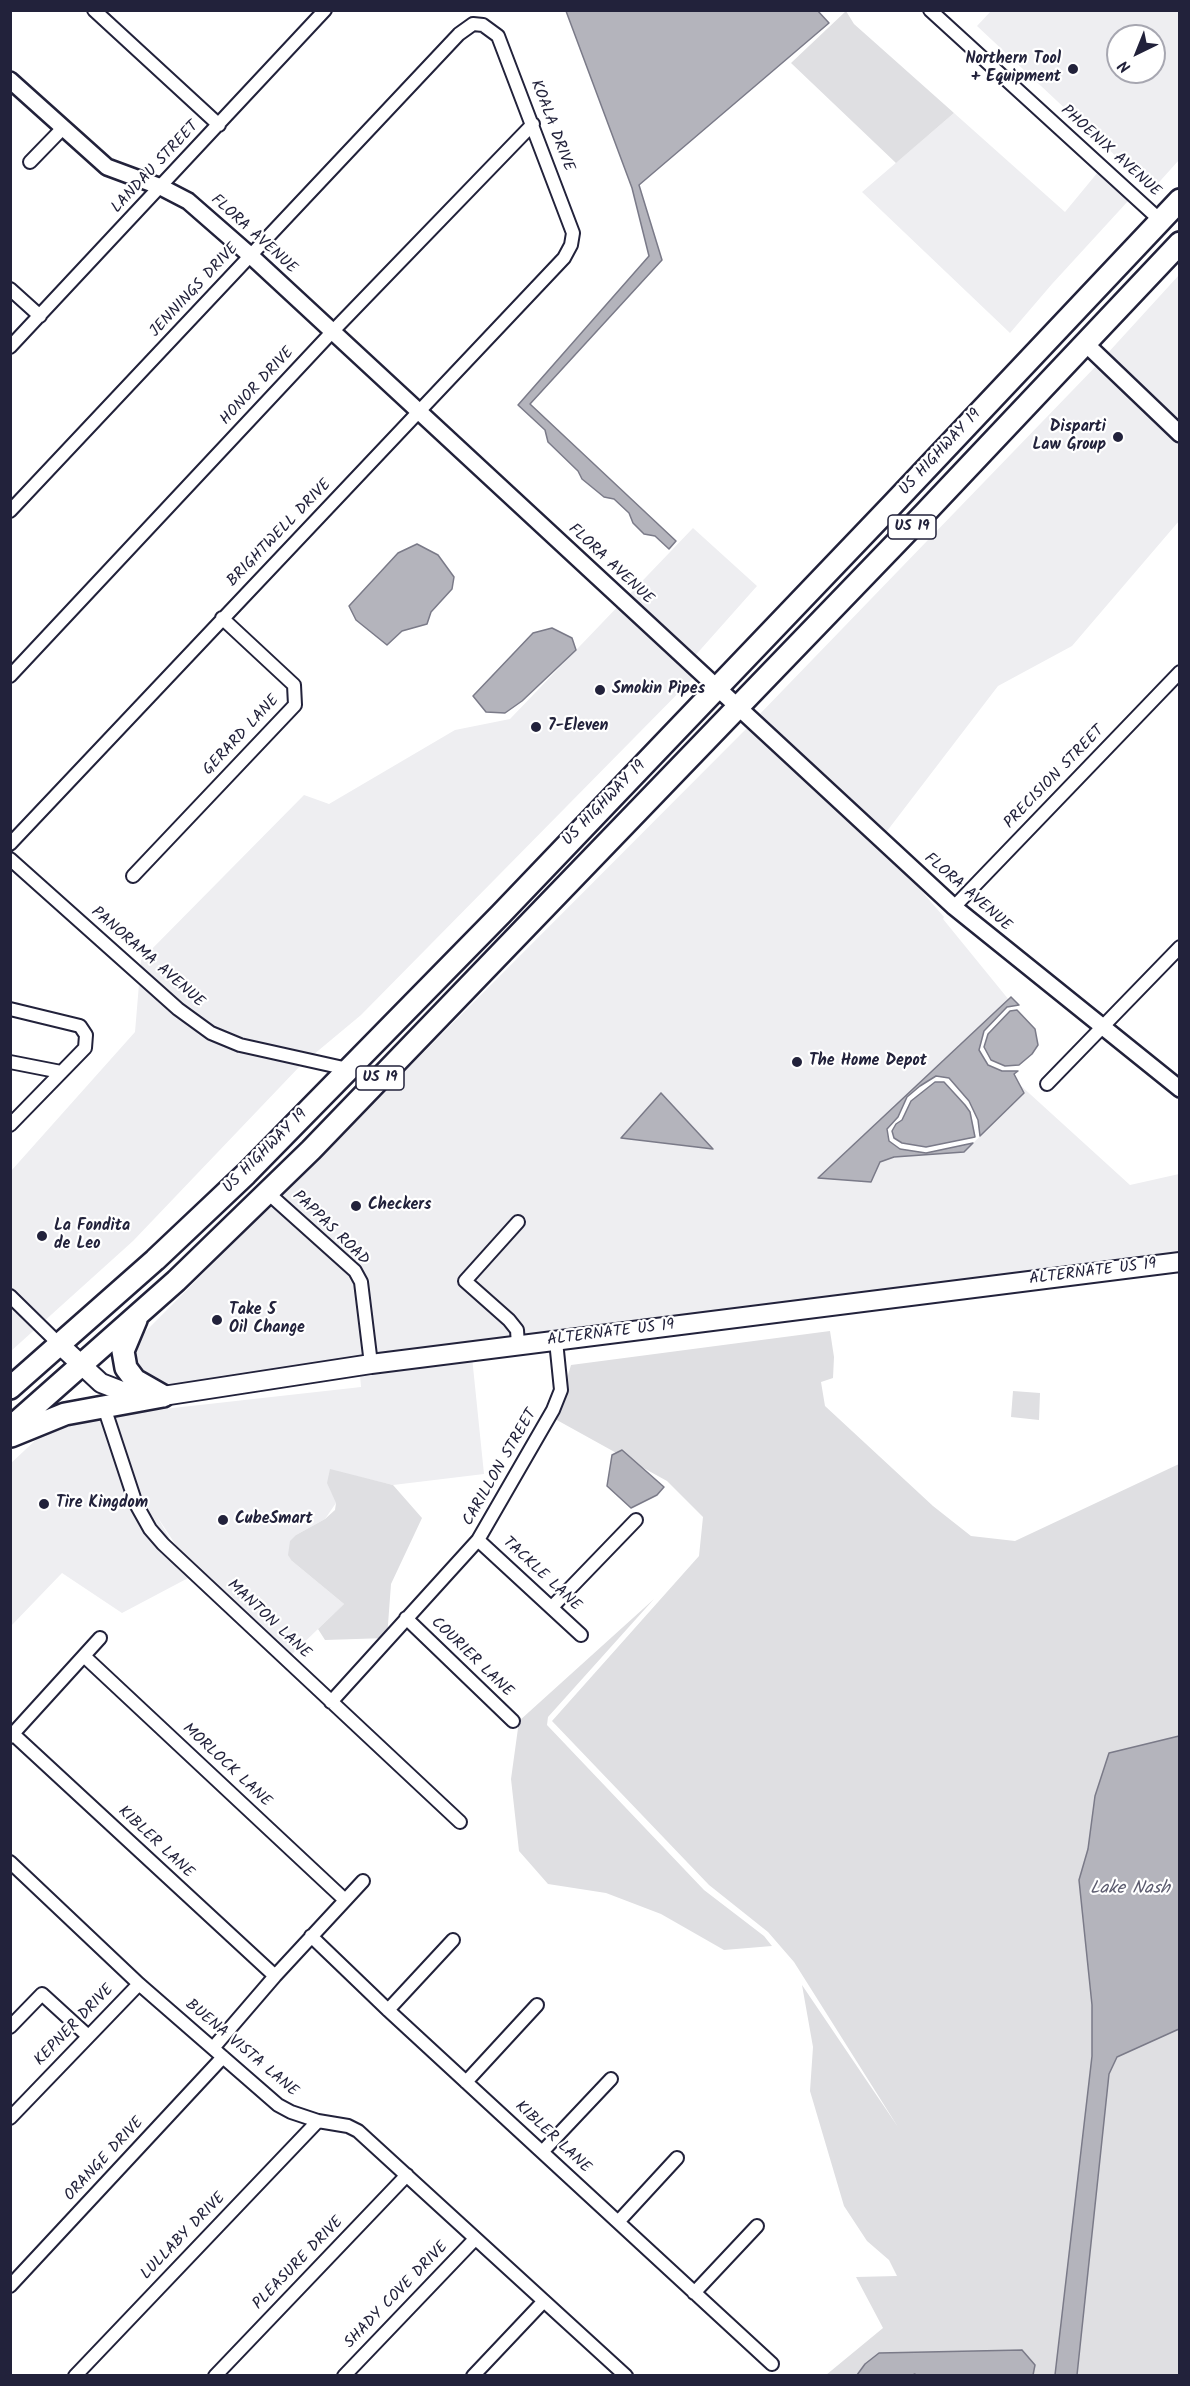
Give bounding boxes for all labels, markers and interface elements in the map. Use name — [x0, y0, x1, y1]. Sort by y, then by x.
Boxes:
north arrow — [1106, 24, 1166, 84]
place label: Northern Tool + Equipment — [965, 50, 1061, 88]
text: N — [1113, 53, 1137, 79]
marker: Northern Tool + Equipment — [1066, 62, 1080, 76]
street label: KOALA DRIVE — [525, 78, 577, 174]
street label: PHOENIX AVENUE — [1056, 102, 1164, 202]
street label: LANDAU STREET — [108, 118, 204, 218]
street label: FLORA AVENUE — [206, 191, 300, 279]
street label: JENNINGS DRIVE — [147, 240, 243, 342]
street label: HONOR DRIVE — [217, 344, 299, 430]
street label: US HIGHWAY 19 — [896, 406, 986, 500]
place label: Disparti Law Group — [1033, 418, 1106, 456]
marker: Disparti Law Group — [1111, 430, 1125, 444]
street label: BRIGHTWELL DRIVE — [224, 476, 336, 592]
road number: US 19 — [888, 515, 936, 539]
street label: FLORA AVENUE — [563, 521, 657, 609]
place label: Smokin Pipes — [612, 680, 705, 700]
marker: Smokin Pipes — [593, 683, 607, 697]
street label: GERARD LANE — [200, 692, 284, 780]
place label: 7-Eleven — [548, 717, 608, 737]
marker: 7-Eleven — [529, 720, 543, 734]
street label: PRECISION STREET — [1001, 722, 1109, 834]
street label: US HIGHWAY 19 — [559, 757, 651, 851]
street label: FLORA AVENUE — [919, 850, 1015, 936]
street label: PANORAMA AVENUE — [86, 903, 208, 1013]
place label: The Home Depot — [809, 1052, 927, 1072]
marker: The Home Depot — [790, 1055, 804, 1069]
road number: US 19 — [356, 1066, 404, 1090]
street label: US HIGHWAY 19 — [220, 1106, 312, 1198]
street label: PAPPAS ROAD — [287, 1187, 373, 1271]
place label: Checkers — [368, 1196, 431, 1216]
marker: Checkers — [349, 1199, 363, 1213]
place label: La Fondita de Leo — [54, 1217, 130, 1255]
marker: La Fondita de Leo — [35, 1229, 49, 1243]
street label: ALTERNATE US 19 — [1028, 1256, 1158, 1290]
place label: Take 5 Oil Change — [229, 1301, 305, 1339]
marker: Take 5 Oil Change — [210, 1313, 224, 1327]
street label: ALTERNATE US 19 — [546, 1317, 676, 1351]
street label: CARILLON STREET — [460, 1406, 542, 1530]
place label: Tire Kingdom — [56, 1494, 148, 1514]
marker: Tire Kingdom — [37, 1497, 51, 1511]
place label: CubeSmart — [235, 1510, 313, 1530]
marker: CubeSmart — [216, 1513, 230, 1527]
street label: TACKLE LANE — [498, 1534, 584, 1616]
street label: MANTON LANE — [222, 1576, 314, 1664]
street label: COURIER LANE — [426, 1614, 516, 1702]
street label: MORLOCK LANE — [178, 1720, 274, 1812]
street label: KIBLER LANE — [113, 1803, 197, 1883]
water label: Lake Nash — [1090, 1879, 1170, 1901]
street label: KEPNER DRIVE — [31, 1981, 119, 2071]
street label: BUENA VISTA LANE — [181, 1996, 301, 2102]
street label: KIBLER LANE — [510, 2098, 594, 2178]
street label: ORANGE DRIVE — [61, 2114, 149, 2206]
street label: LULLABY DRIVE — [138, 2189, 230, 2285]
street label: PLEASURE DRIVE — [250, 2213, 348, 2315]
street label: SHADY COVE DRIVE — [341, 2239, 453, 2353]

